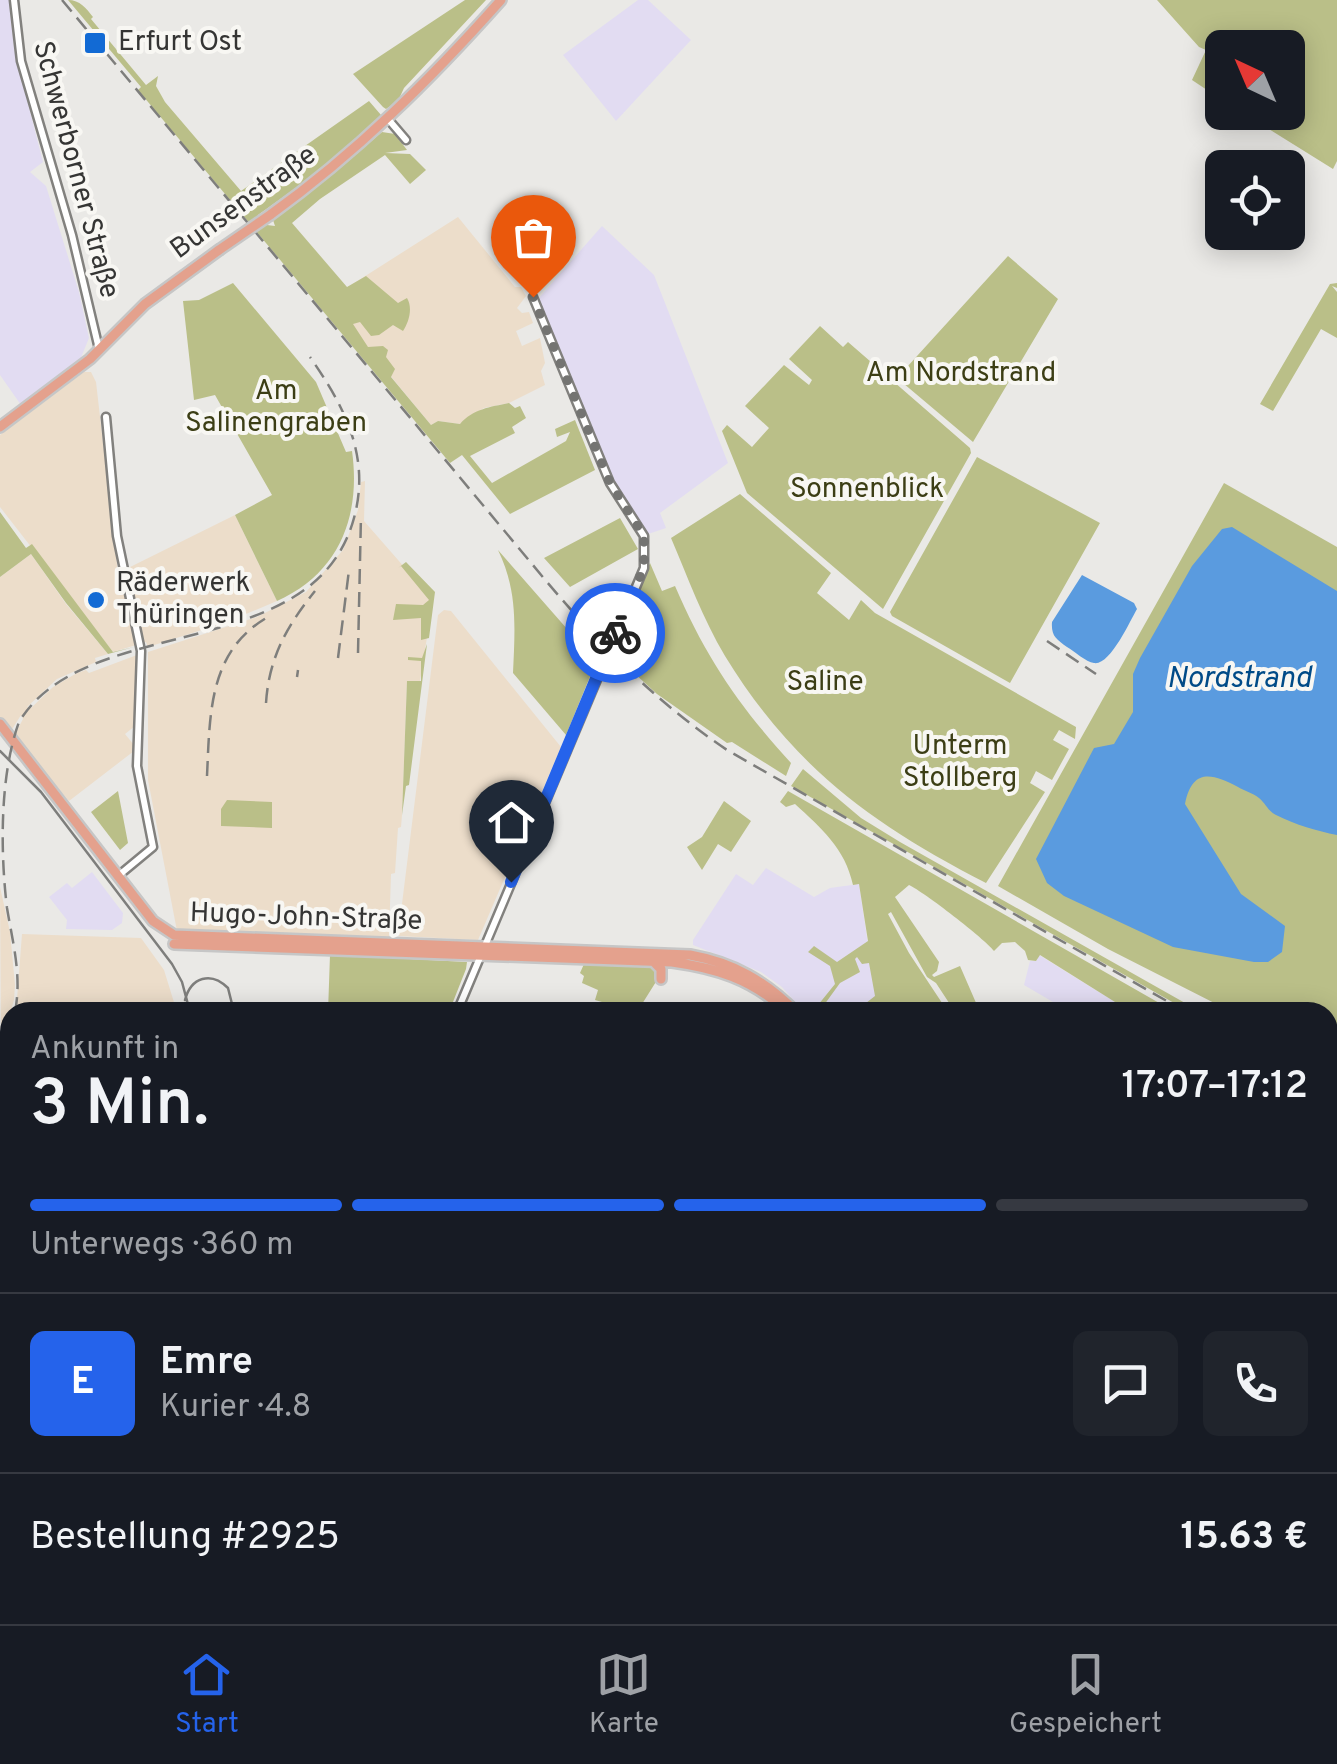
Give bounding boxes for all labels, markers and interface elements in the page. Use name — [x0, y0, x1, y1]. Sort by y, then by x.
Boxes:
place label: Erfurt Ost — [118, 25, 242, 61]
marker: Erfurt Ost — [82, 30, 108, 56]
north arrow — [1205, 30, 1305, 130]
map controls — [1205, 30, 1305, 250]
street label: Schwerborner Straße — [23, 38, 127, 302]
street label: Bunsenstraße — [164, 138, 324, 268]
button: locate — [1205, 150, 1305, 250]
pin — [491, 195, 576, 298]
icon: bag — [506, 210, 561, 265]
park label: Am Nordstrand — [866, 356, 1056, 392]
park label: Am Salinengraben — [185, 374, 367, 442]
park label: Sonnenblick — [790, 472, 944, 508]
place label: Räderwerk Thüringen — [116, 566, 250, 634]
courier — [565, 583, 665, 683]
marker: Räderwerk Thüringen — [85, 589, 107, 611]
icon: bike — [588, 606, 643, 661]
water label: Nordstrand — [1167, 661, 1313, 698]
park label: Saline — [786, 665, 864, 701]
park label: Unterm Stollberg — [903, 729, 1017, 797]
pin — [469, 780, 554, 883]
icon: home — [484, 795, 539, 850]
street label: Hugo-John-Straße — [189, 896, 423, 940]
text: Ankunft in — [30, 1030, 179, 1070]
text: 17:07–17:12 — [1122, 1063, 1308, 1112]
text: 3 Min. — [30, 1066, 209, 1148]
text: Unterwegs · 360 m — [30, 1226, 293, 1266]
button: chat — [1073, 1331, 1178, 1436]
button: phone — [1203, 1331, 1308, 1436]
text: Emre — [160, 1339, 253, 1388]
text: E — [71, 1359, 94, 1408]
text: Kurier · 4.8 — [160, 1388, 311, 1428]
text: Bestellung #2925 — [30, 1514, 340, 1563]
text: 15.63 € — [1181, 1514, 1308, 1563]
tab: Start — [175, 1647, 239, 1743]
tab: Karte — [589, 1647, 659, 1743]
tab: Gespeichert — [1009, 1647, 1162, 1743]

